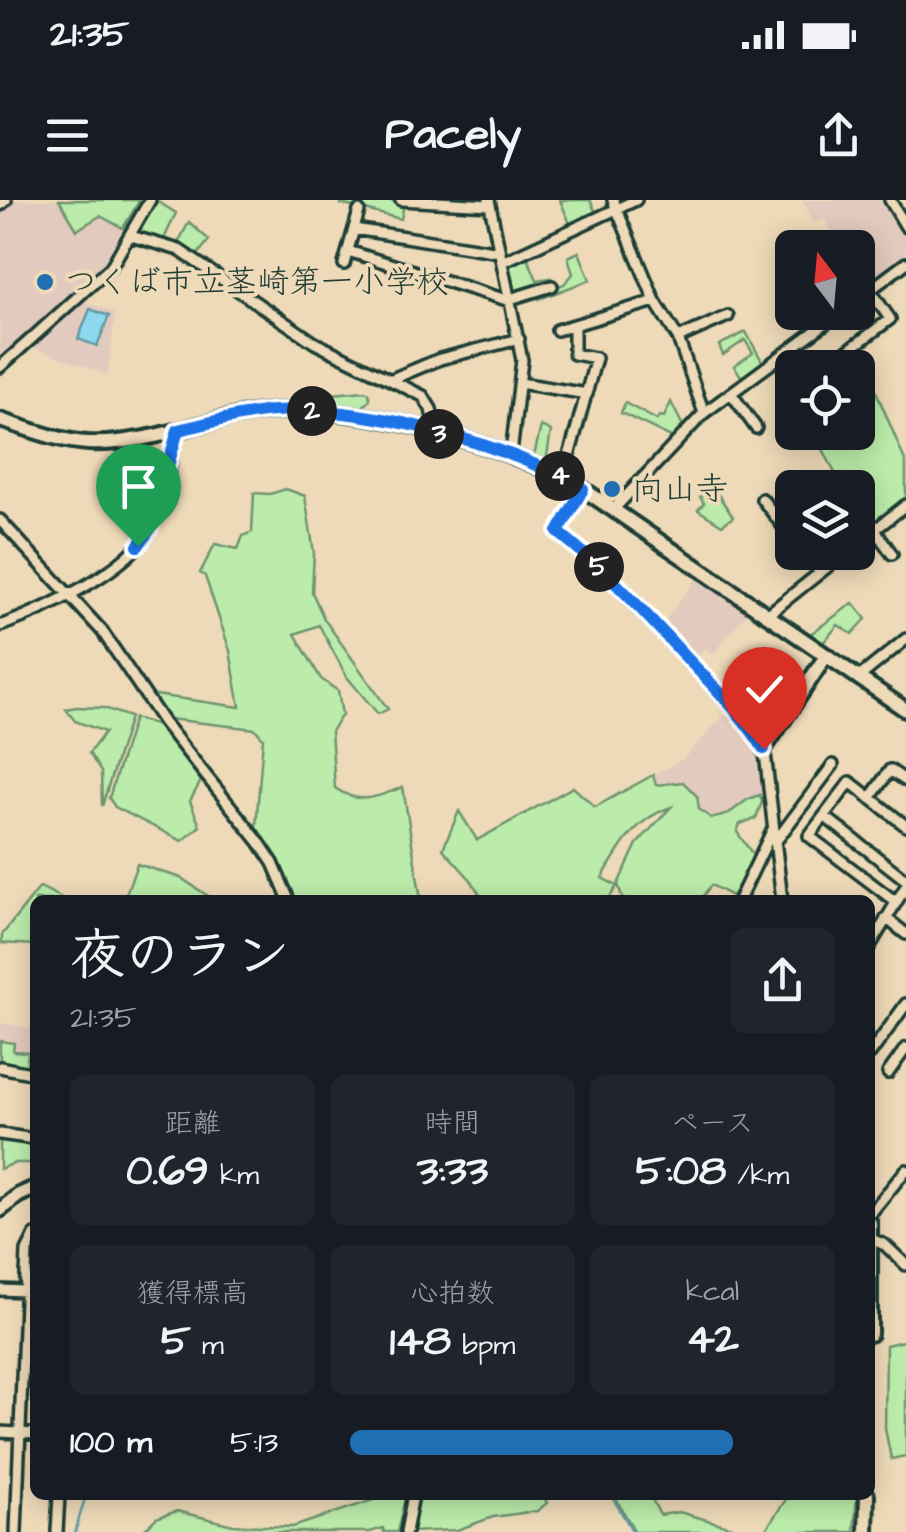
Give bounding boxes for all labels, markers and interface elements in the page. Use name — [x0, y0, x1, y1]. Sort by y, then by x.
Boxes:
text: 21:35 — [50, 9, 129, 61]
text: Pacely — [385, 104, 521, 166]
icon: menu — [40, 108, 95, 163]
icon: share — [811, 108, 866, 163]
north arrow — [775, 230, 875, 330]
map controls — [775, 230, 875, 570]
place label: つくば市立茎崎第一小学校 — [65, 260, 449, 305]
marker: つくば市立茎崎第一小学校 — [34, 271, 56, 293]
button: locate — [775, 350, 875, 450]
pin: 2 — [287, 386, 337, 436]
text: 2 — [304, 391, 320, 430]
pin: 3 — [414, 409, 464, 459]
text: 3 — [432, 414, 446, 453]
pin — [96, 444, 181, 547]
pin: 4 — [535, 451, 585, 501]
text: 4 — [550, 456, 570, 495]
icon: arrive — [111, 459, 166, 514]
place label: 向山寺 — [632, 467, 728, 512]
button: layers — [775, 470, 875, 570]
marker: 向山寺 — [601, 478, 623, 500]
pin: 5 — [574, 542, 624, 592]
text: 5 — [589, 547, 609, 586]
pin — [722, 647, 807, 750]
icon: check — [737, 662, 792, 717]
text: 夜のラン — [70, 919, 290, 995]
button: share — [730, 928, 835, 1033]
text: 21:35 — [70, 995, 137, 1040]
text: 距離 — [164, 1104, 221, 1143]
text: 時間 — [424, 1104, 481, 1143]
text: ペース — [671, 1104, 754, 1143]
text: 0.69 — [126, 1143, 209, 1201]
text: 3:33 — [417, 1143, 488, 1201]
text: 5:08 — [636, 1143, 726, 1201]
text: km — [209, 1156, 259, 1195]
text: /km — [726, 1156, 789, 1195]
text: kcal — [686, 1272, 739, 1311]
text: 獲得標高 — [136, 1274, 249, 1313]
text: 心拍数 — [410, 1274, 495, 1313]
text: 42 — [686, 1311, 739, 1369]
text: 5 — [161, 1313, 191, 1371]
text: 148 — [390, 1313, 451, 1371]
text: m — [191, 1326, 224, 1365]
text: bpm — [451, 1326, 515, 1365]
text: 100 m — [70, 1420, 152, 1465]
text: 5:13 — [230, 1420, 278, 1465]

